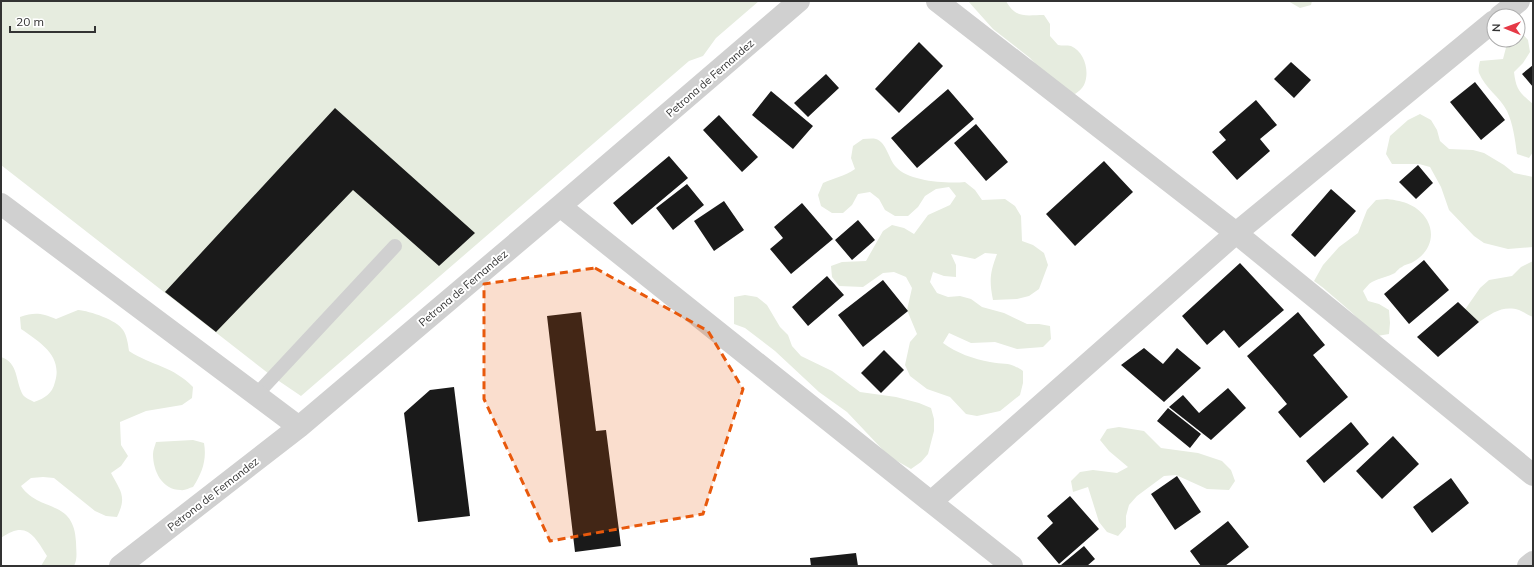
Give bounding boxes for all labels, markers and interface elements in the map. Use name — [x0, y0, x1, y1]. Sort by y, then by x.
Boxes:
scale bar — [10, 8, 95, 34]
north arrow — [1486, 8, 1526, 48]
text: 20 m — [16, 14, 44, 29]
text: N — [1489, 24, 1503, 32]
street label: Petrona de Fernandez — [663, 36, 757, 120]
street label: Petrona de Fernandez — [416, 246, 511, 329]
street label: Petrona de Fernandez — [165, 454, 262, 534]

